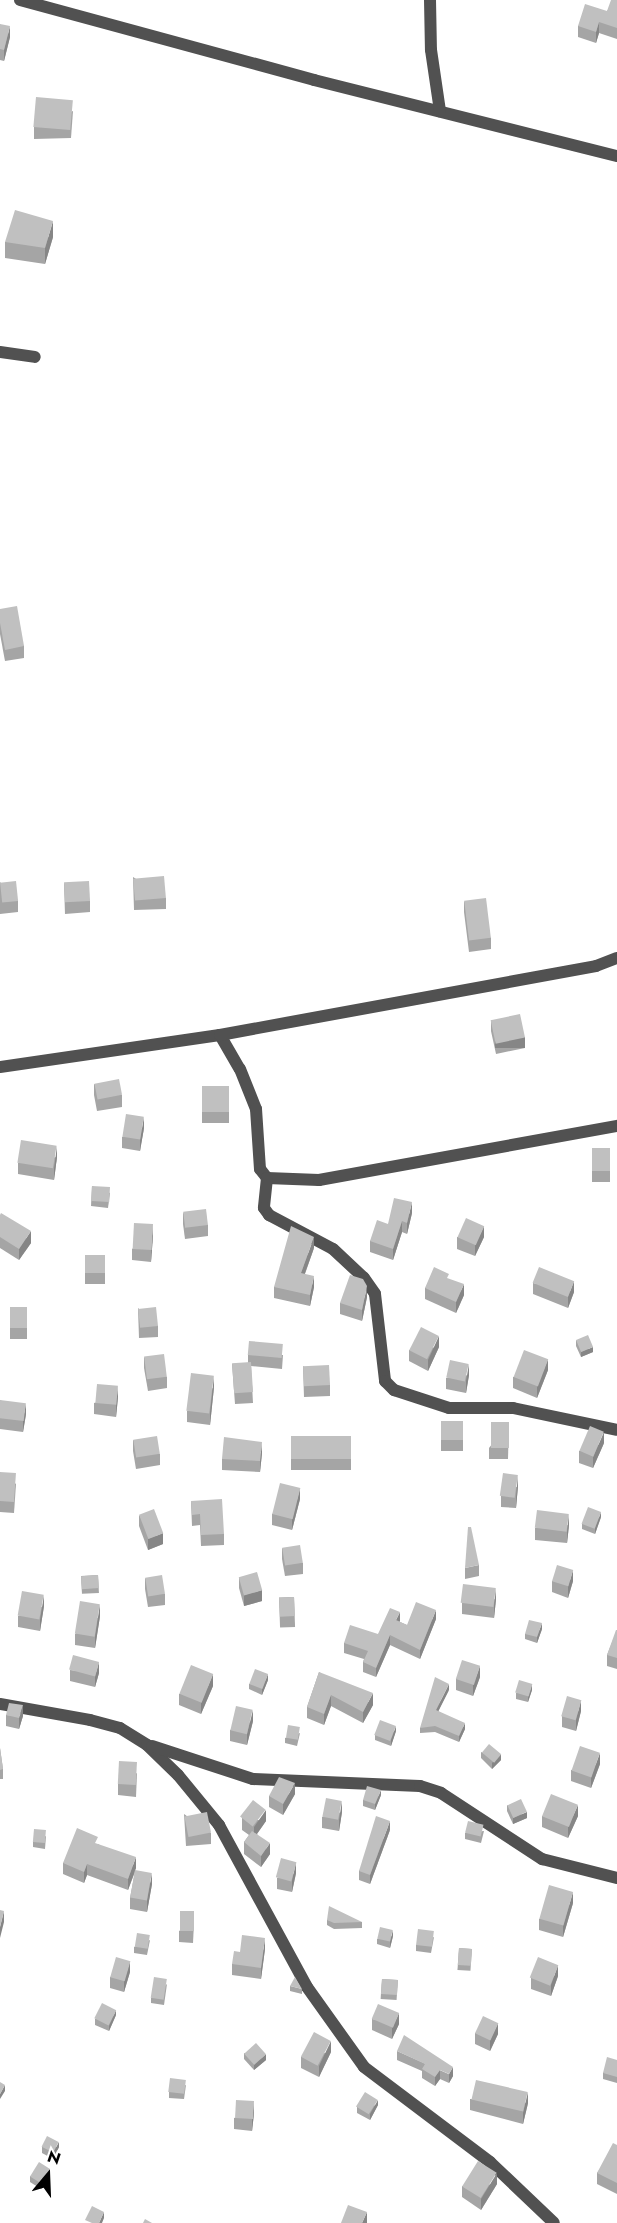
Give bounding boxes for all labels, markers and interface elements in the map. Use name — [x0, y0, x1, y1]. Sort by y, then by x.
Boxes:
north arrow — [18, 2145, 78, 2205]
text: N — [44, 2145, 64, 2170]

